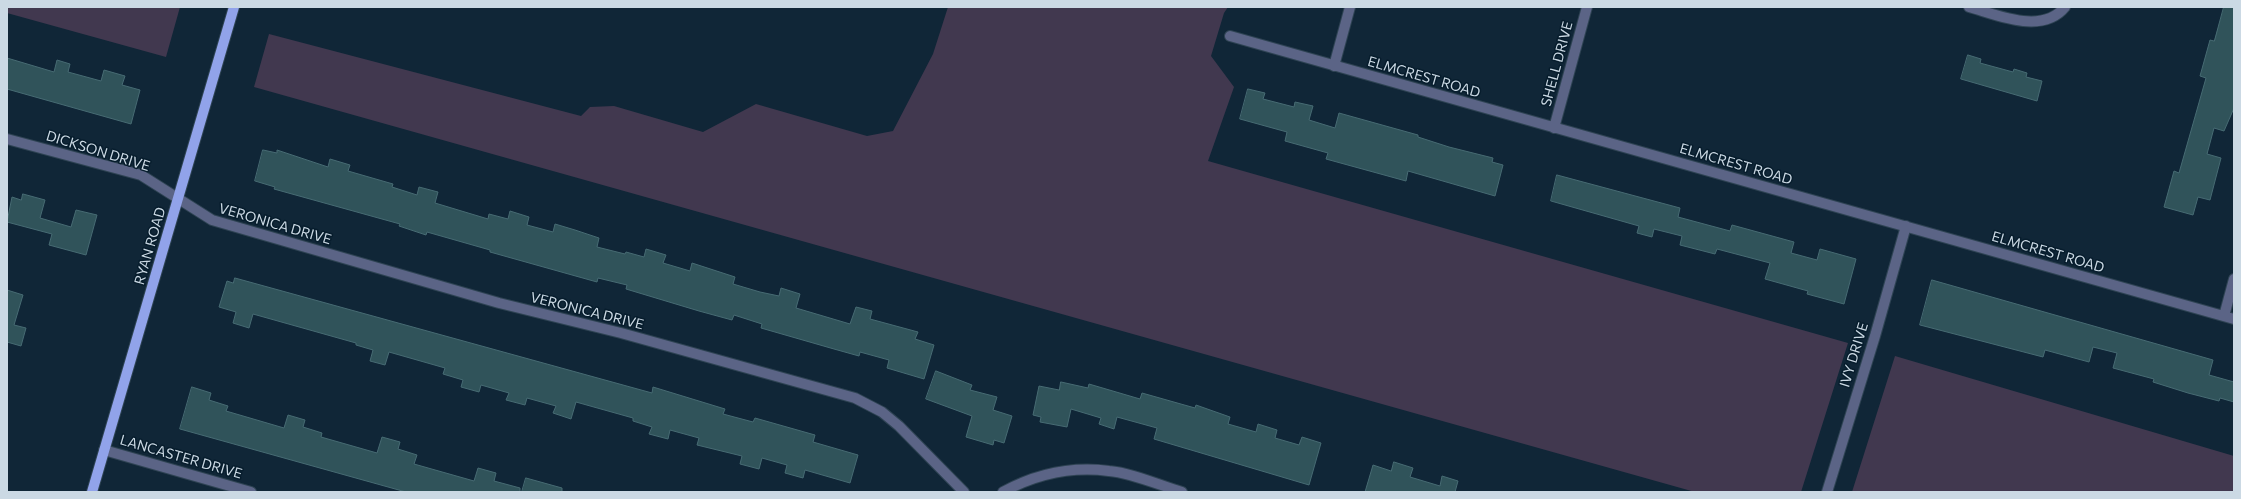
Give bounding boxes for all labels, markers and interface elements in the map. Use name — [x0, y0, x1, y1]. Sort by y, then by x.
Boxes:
street label: SHELL DRIVE — [1538, 20, 1576, 108]
street label: ELMCREST ROAD — [1366, 53, 1482, 101]
street label: DICKSON DRIVE — [44, 127, 152, 175]
street label: ELMCREST ROAD — [1678, 140, 1794, 188]
street label: VERONICA DRIVE — [217, 200, 333, 248]
street label: RYAN ROAD — [131, 205, 169, 287]
street label: ELMCREST ROAD — [1990, 228, 2106, 276]
street label: VERONICA DRIVE — [528, 289, 646, 333]
street label: IVY DRIVE — [1836, 321, 1872, 389]
street label: LANCASTER DRIVE — [118, 432, 244, 482]

